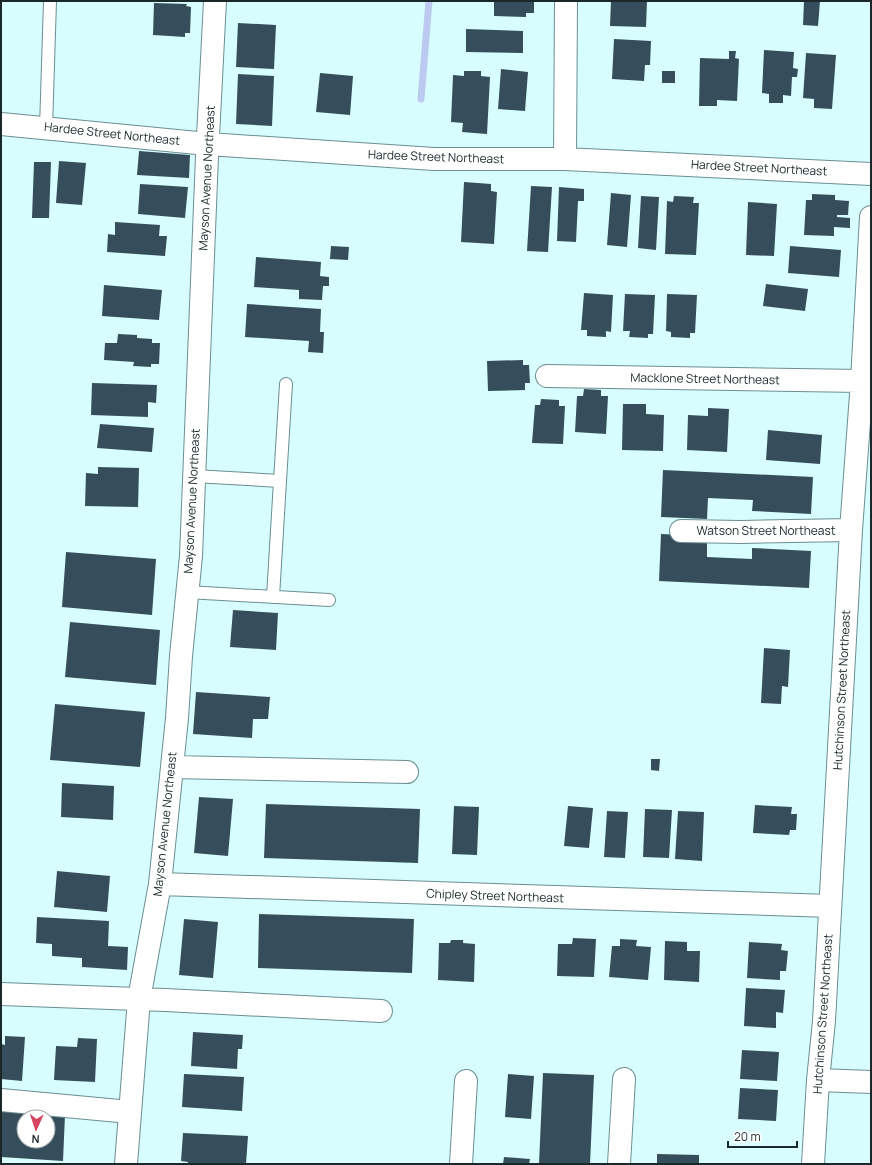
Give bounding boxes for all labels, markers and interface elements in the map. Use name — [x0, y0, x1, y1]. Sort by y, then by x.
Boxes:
street label: Mayson Avenue Northeast — [194, 105, 219, 251]
street label: Hardee Street Northeast — [43, 118, 181, 149]
street label: Hardee Street Northeast — [368, 146, 505, 167]
street label: Hardee Street Northeast — [690, 155, 828, 180]
street label: Macklone Street Northeast — [630, 369, 780, 388]
street label: Mayson Avenue Northeast — [179, 428, 204, 574]
street label: Watson Street Northeast — [697, 522, 836, 539]
street label: Hutchinson Street Northeast — [829, 609, 854, 771]
street label: Mayson Avenue Northeast — [148, 751, 181, 897]
street label: Chipley Street Northeast — [426, 885, 564, 906]
street label: Hutchinson Street Northeast — [808, 933, 837, 1095]
north arrow — [16, 1109, 56, 1149]
scale bar — [728, 1123, 797, 1149]
text: 20 m — [734, 1128, 761, 1145]
text: N — [31, 1132, 40, 1147]

